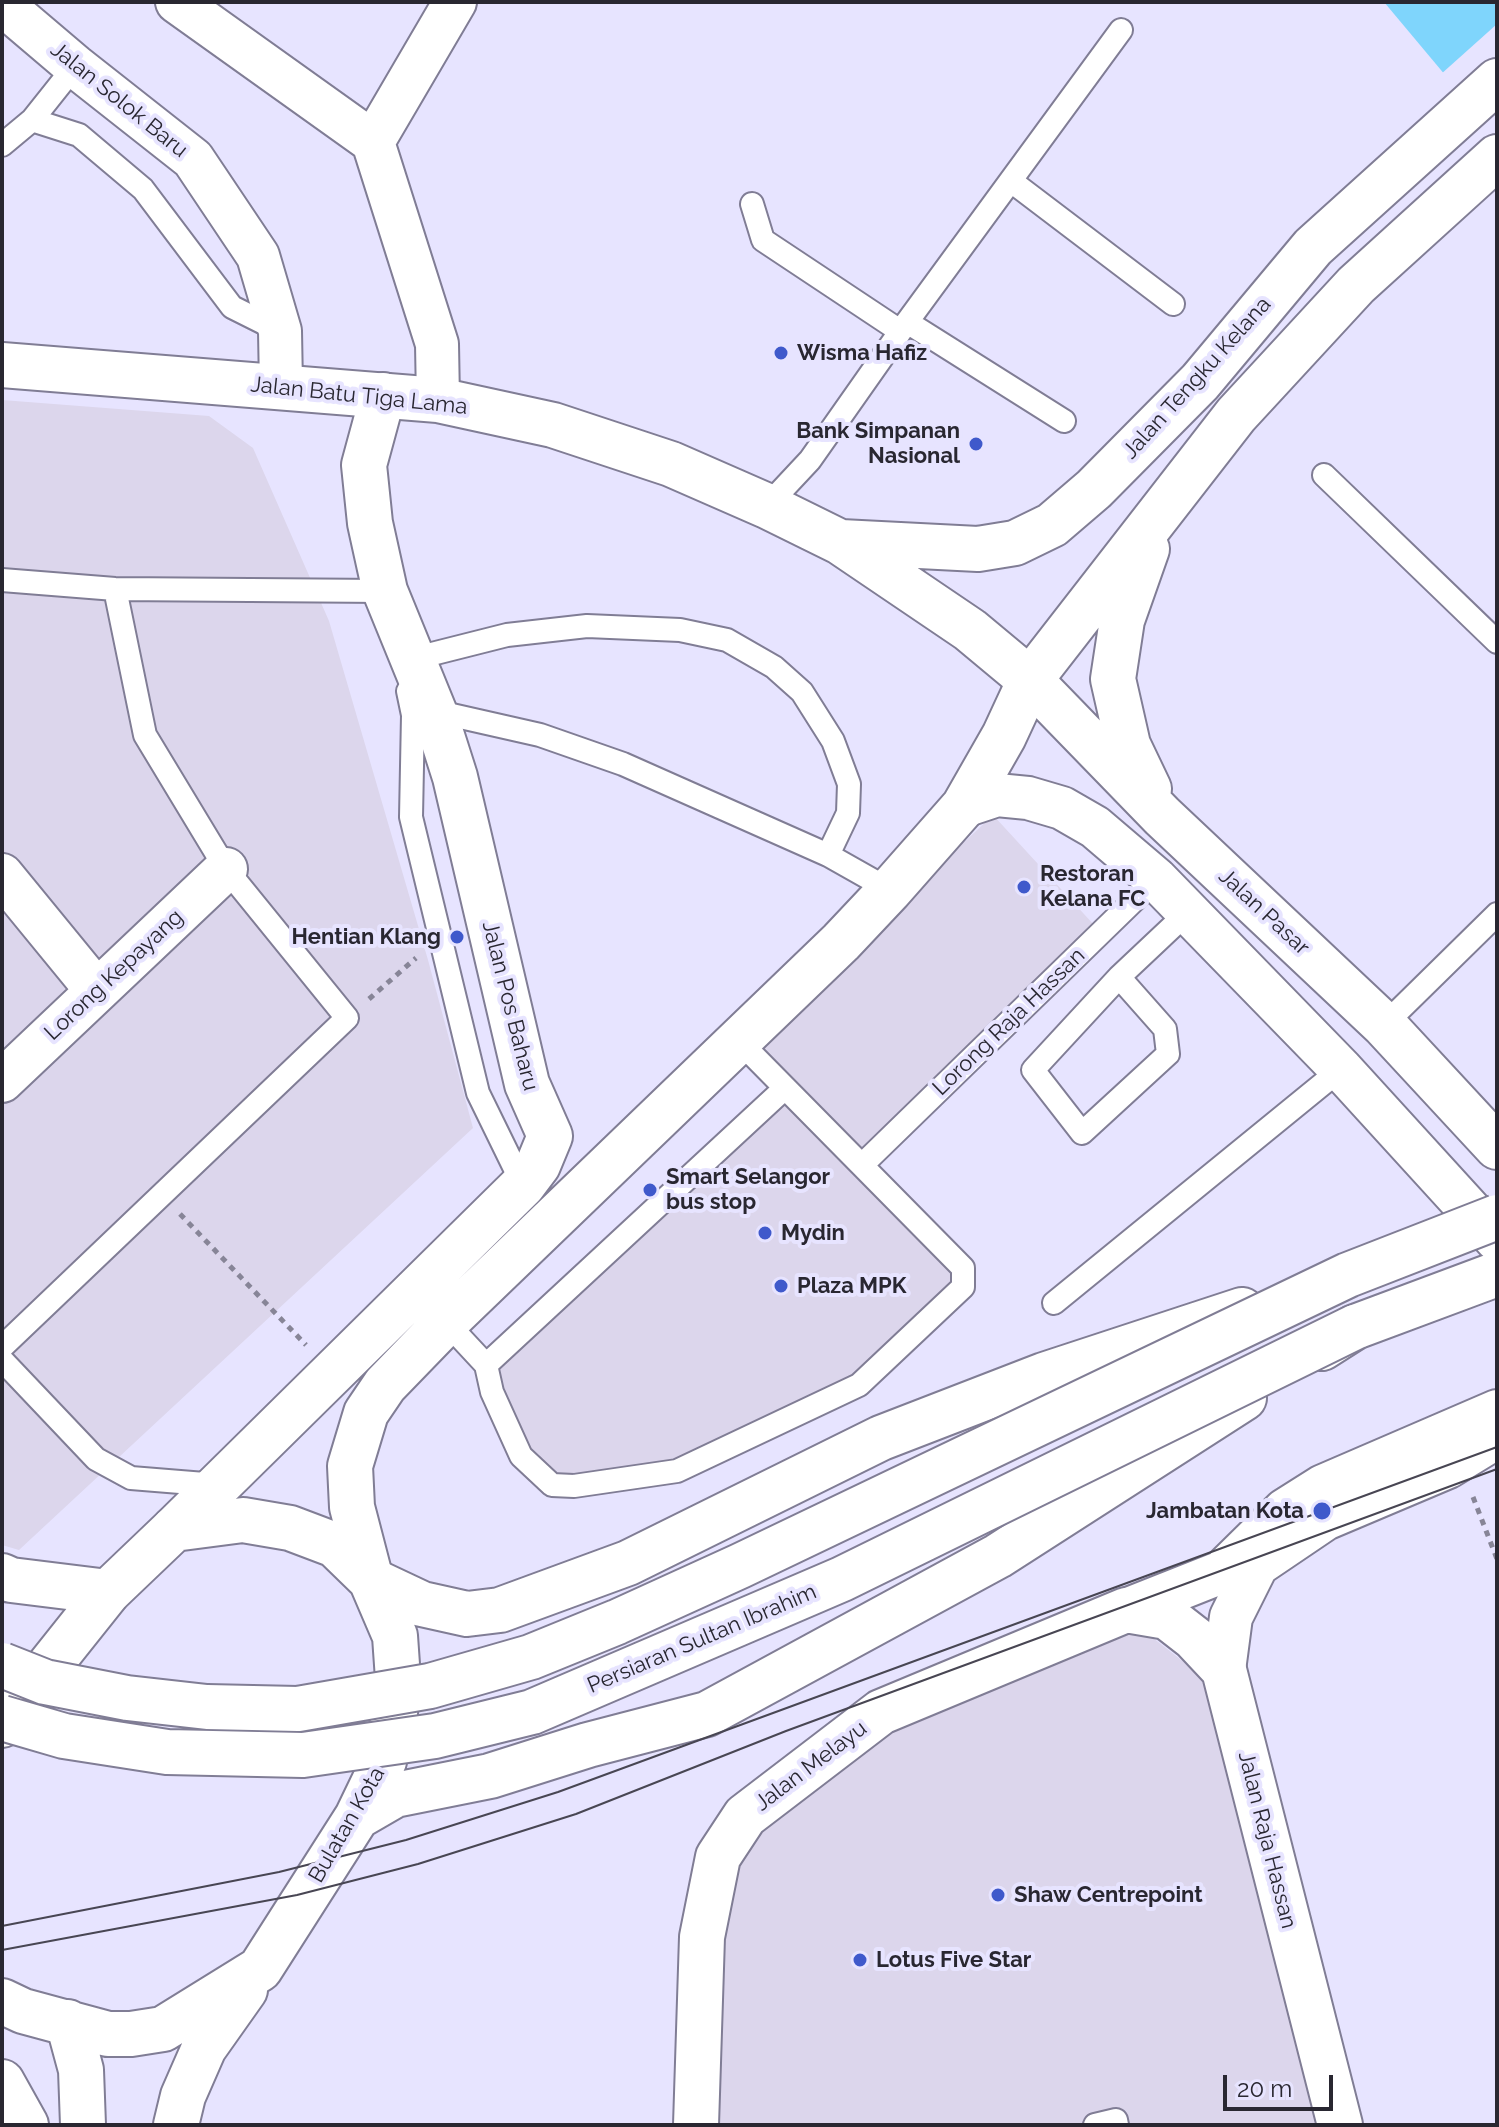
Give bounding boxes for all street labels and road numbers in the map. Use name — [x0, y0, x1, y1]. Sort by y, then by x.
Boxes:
street label: Jalan Solok Baru — [45, 37, 193, 163]
street label: Jalan Tengku Kelana — [1117, 292, 1277, 464]
street label: Jalan Batu Tiga Lama — [249, 371, 469, 421]
street label: Jalan Pasar — [1213, 863, 1315, 961]
street label: Lorong Kepayang — [39, 904, 189, 1046]
street label: Jalan Pos Baharu — [476, 918, 544, 1094]
street label: Lorong Raja Hassan — [928, 943, 1090, 1101]
street label: Persiaran Sultan Ibrahim — [583, 1579, 821, 1699]
street label: Jalan Melayu — [750, 1715, 872, 1817]
street label: Jalan Raja Hassan — [1232, 1749, 1302, 1931]
street label: Bulatan Kota — [303, 1762, 391, 1888]

